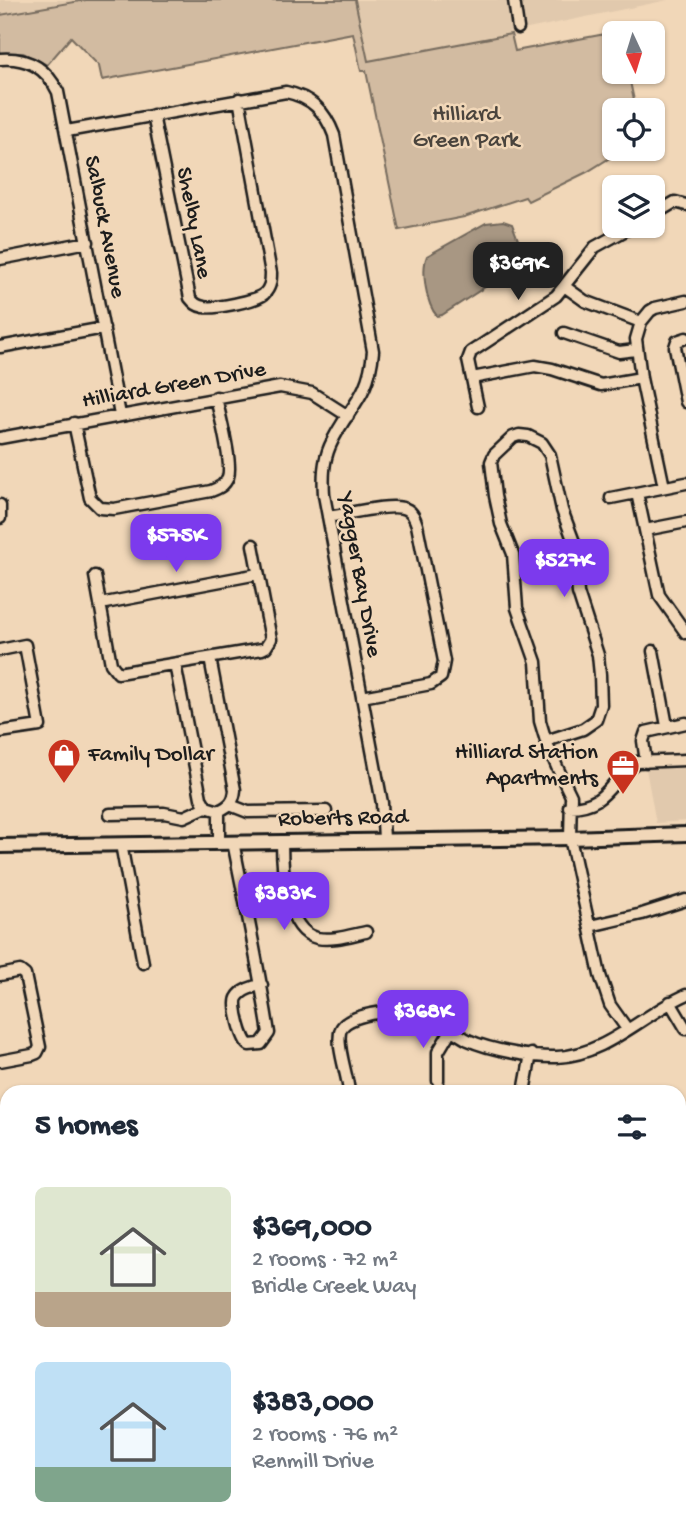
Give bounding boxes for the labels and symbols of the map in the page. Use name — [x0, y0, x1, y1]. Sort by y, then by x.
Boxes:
north arrow — [602, 21, 665, 84]
park label: Hilliard Green Park — [413, 102, 522, 155]
street label: Salbuck Avenue — [77, 154, 131, 301]
street label: Shelby Lane — [169, 165, 217, 282]
pin: $369K — [469, 243, 567, 302]
street label: Hilliard Green Drive — [80, 356, 269, 415]
street label: Yagger Bay Drive — [331, 489, 387, 660]
pin: $575K — [127, 514, 225, 574]
pin: $527K — [515, 540, 613, 599]
shop icon: Family Dollar — [45, 736, 83, 785]
place label: Hilliard Station Apartments — [455, 740, 599, 793]
place label: Family Dollar — [87, 742, 216, 769]
office icon: Hilliard Station Apartments — [604, 747, 642, 796]
street label: Roberts Road — [278, 804, 410, 834]
pin: $383K — [235, 872, 333, 932]
pin: $368K — [374, 990, 472, 1050]

